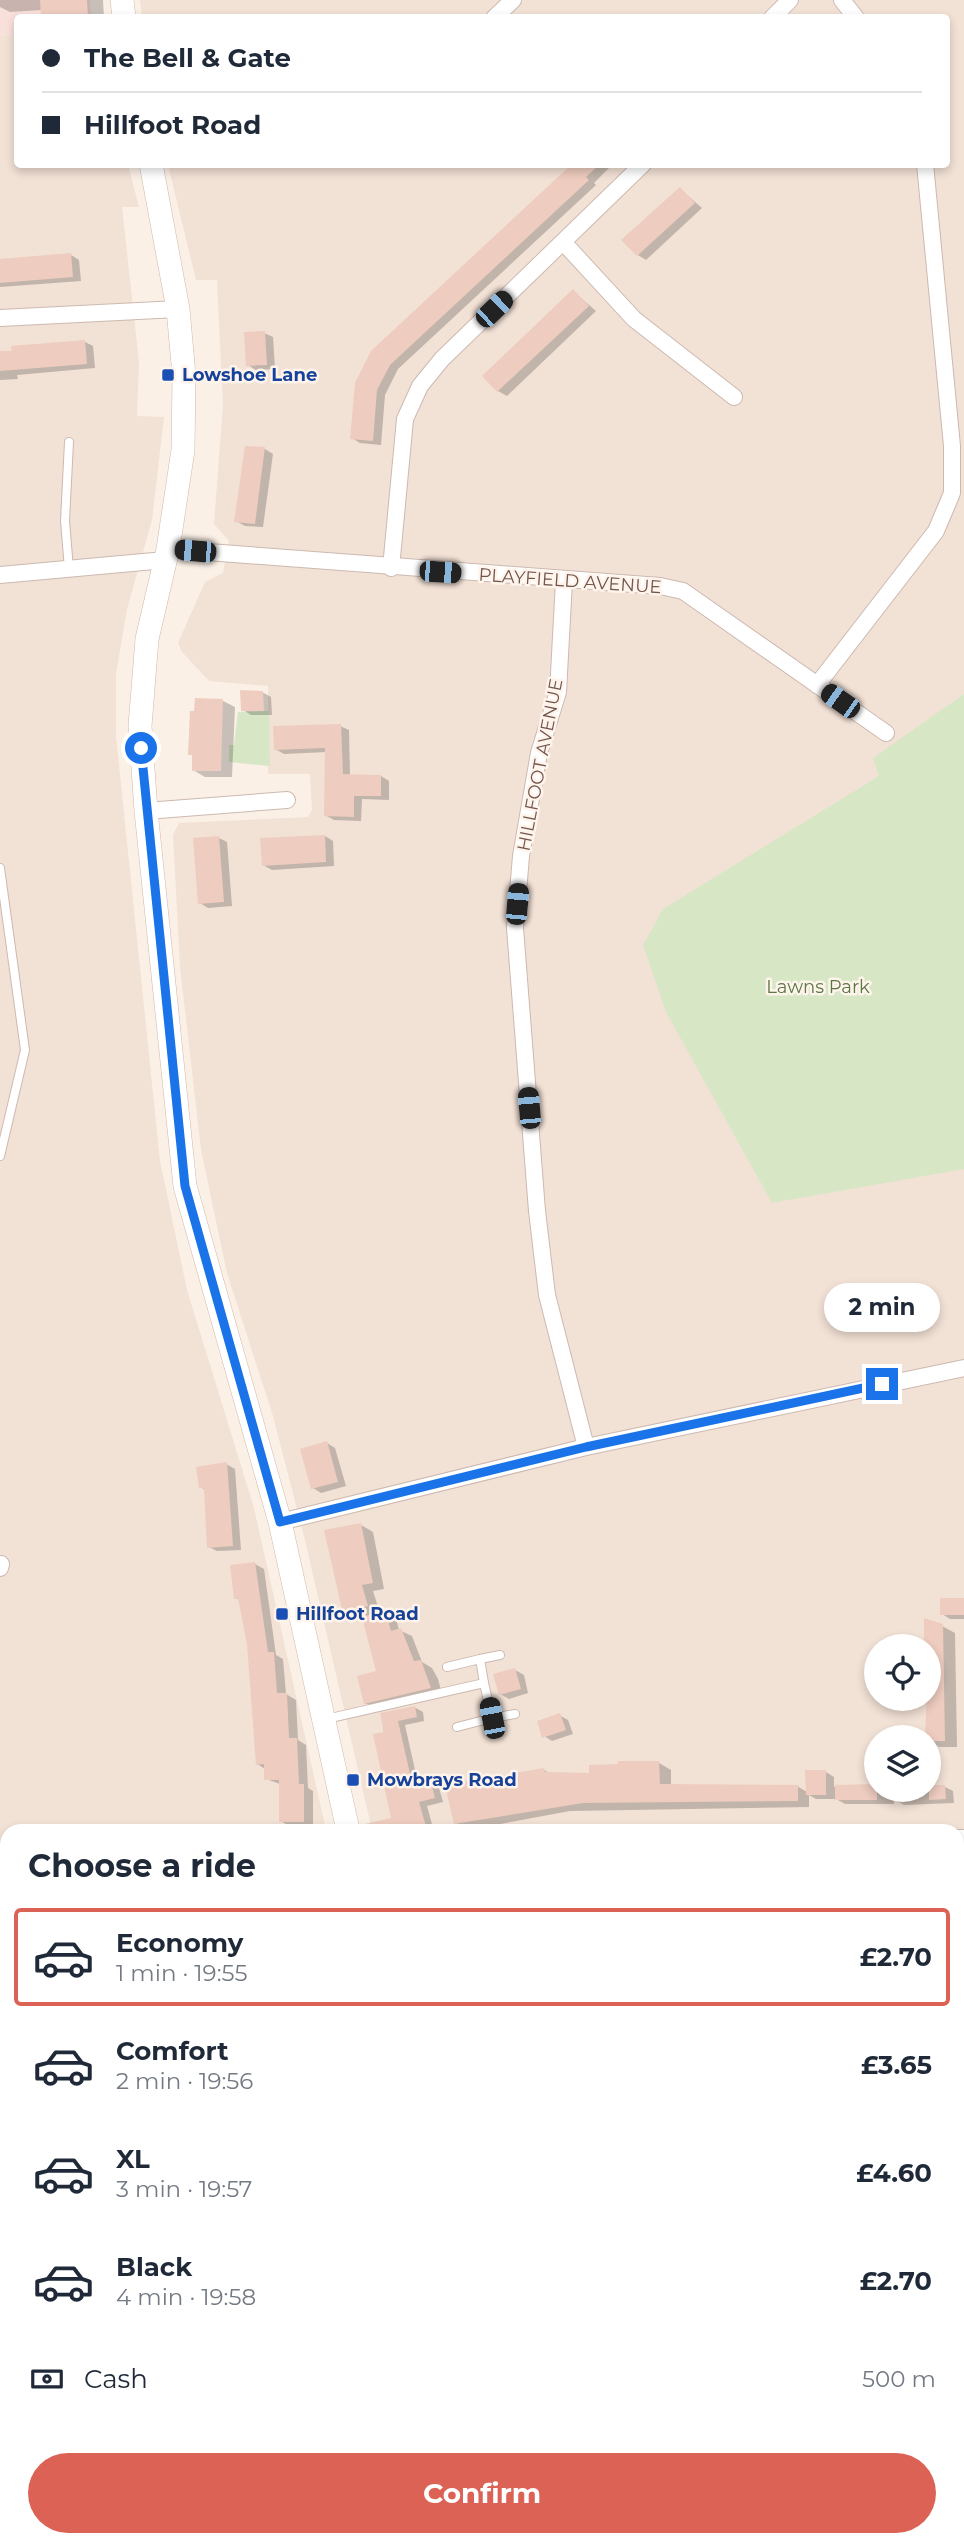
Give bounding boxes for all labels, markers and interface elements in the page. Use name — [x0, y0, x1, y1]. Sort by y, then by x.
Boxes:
text: The Bell & Gate — [84, 42, 291, 74]
text: Hillfoot Road — [84, 109, 261, 141]
car — [472, 287, 517, 331]
place label: Lowshoe Lane — [182, 364, 317, 386]
marker: Lowshoe Lane — [160, 367, 176, 383]
car — [174, 539, 217, 563]
car — [419, 560, 462, 584]
street label: PLAYFIELD AVENUE — [478, 564, 662, 598]
street label: HILLFOOT AVENUE — [512, 677, 568, 853]
car — [817, 680, 864, 722]
route start — [125, 732, 157, 764]
car — [505, 882, 530, 926]
park label: Lawns Park — [766, 976, 870, 998]
car — [517, 1086, 542, 1130]
callout: 2 min — [824, 1282, 940, 1332]
text: 2 min — [848, 1293, 916, 1321]
route end — [866, 1368, 898, 1400]
place label: Hillfoot Road — [296, 1603, 419, 1625]
marker: Hillfoot Road — [274, 1606, 290, 1622]
map controls — [864, 1634, 941, 1802]
button: locate — [864, 1634, 941, 1711]
car — [478, 1695, 507, 1741]
button: layers — [864, 1725, 941, 1802]
place label: Mowbrays Road — [367, 1769, 517, 1791]
marker: Mowbrays Road — [345, 1772, 361, 1788]
text: Choose a ride — [28, 1846, 256, 1885]
icon: car — [32, 1926, 95, 1989]
text: Economy — [116, 1927, 243, 1959]
text: £2.70 — [860, 1941, 932, 1973]
text: 1 min · 19:55 — [116, 1959, 247, 1987]
icon: car — [32, 2034, 95, 2097]
text: Comfort — [116, 2035, 228, 2067]
text: £3.65 — [861, 2049, 932, 2081]
text: 2 min · 19:56 — [116, 2067, 253, 2095]
icon: car — [32, 2142, 95, 2205]
text: XL — [116, 2143, 150, 2175]
text: £4.60 — [856, 2157, 932, 2189]
text: 3 min · 19:57 — [116, 2175, 252, 2203]
icon: car — [32, 2250, 95, 2313]
text: Black — [116, 2251, 192, 2283]
text: £2.70 — [860, 2265, 932, 2297]
text: 4 min · 19:58 — [116, 2283, 256, 2311]
icon: cash — [28, 2360, 66, 2398]
text: Cash — [84, 2363, 148, 2395]
text: 500 m — [862, 2365, 936, 2393]
button: Confirm — [28, 2453, 936, 2533]

